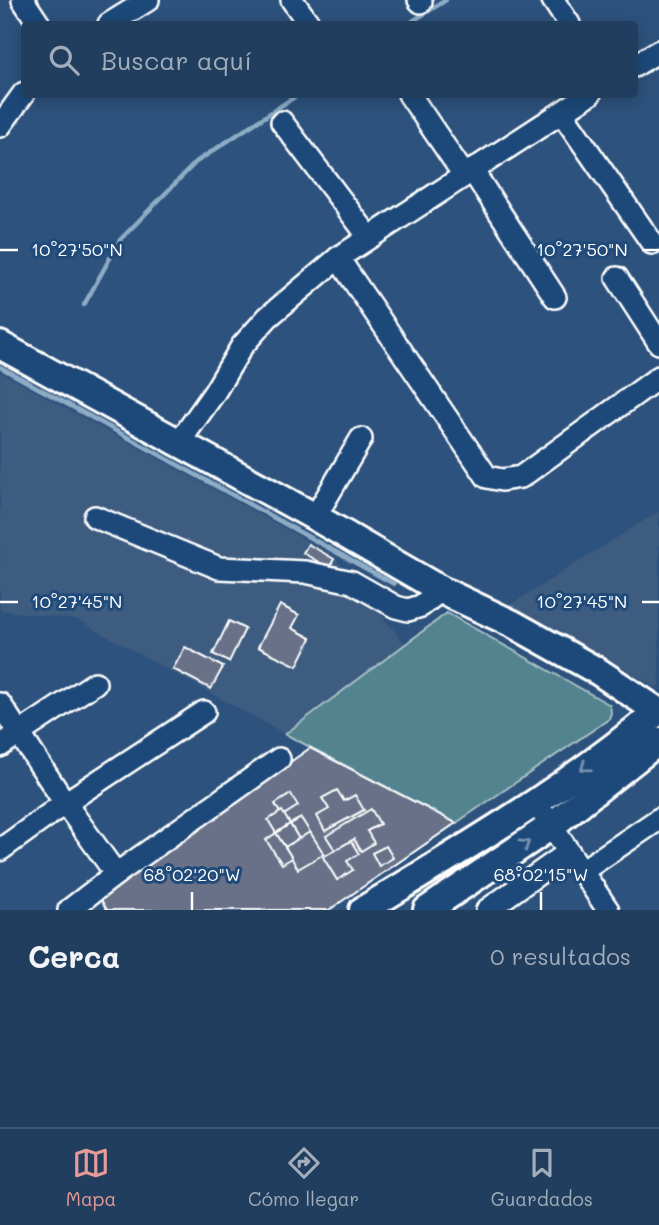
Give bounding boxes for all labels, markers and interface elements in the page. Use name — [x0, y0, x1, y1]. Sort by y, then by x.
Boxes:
search box — [21, 21, 638, 98]
icon: search — [45, 41, 83, 79]
text: Buscar aquí — [101, 43, 252, 77]
text: 10°27'50"N — [31, 237, 123, 261]
text: 10°27'50"N — [536, 237, 628, 261]
text: 10°27'45"N — [32, 589, 122, 613]
text: 10°27'45"N — [537, 589, 627, 613]
one-way arrow — [580, 759, 593, 772]
one-way arrow — [517, 839, 530, 852]
text: 68°02'20"W — [143, 862, 241, 886]
text: 68°02'15"W — [494, 862, 588, 886]
text: Cerca — [28, 936, 120, 976]
text: 0 resultados — [490, 941, 631, 971]
tab: Mapa — [66, 1144, 116, 1211]
tab: Cómo llegar — [248, 1144, 359, 1211]
tab: Guardados — [491, 1144, 593, 1211]

